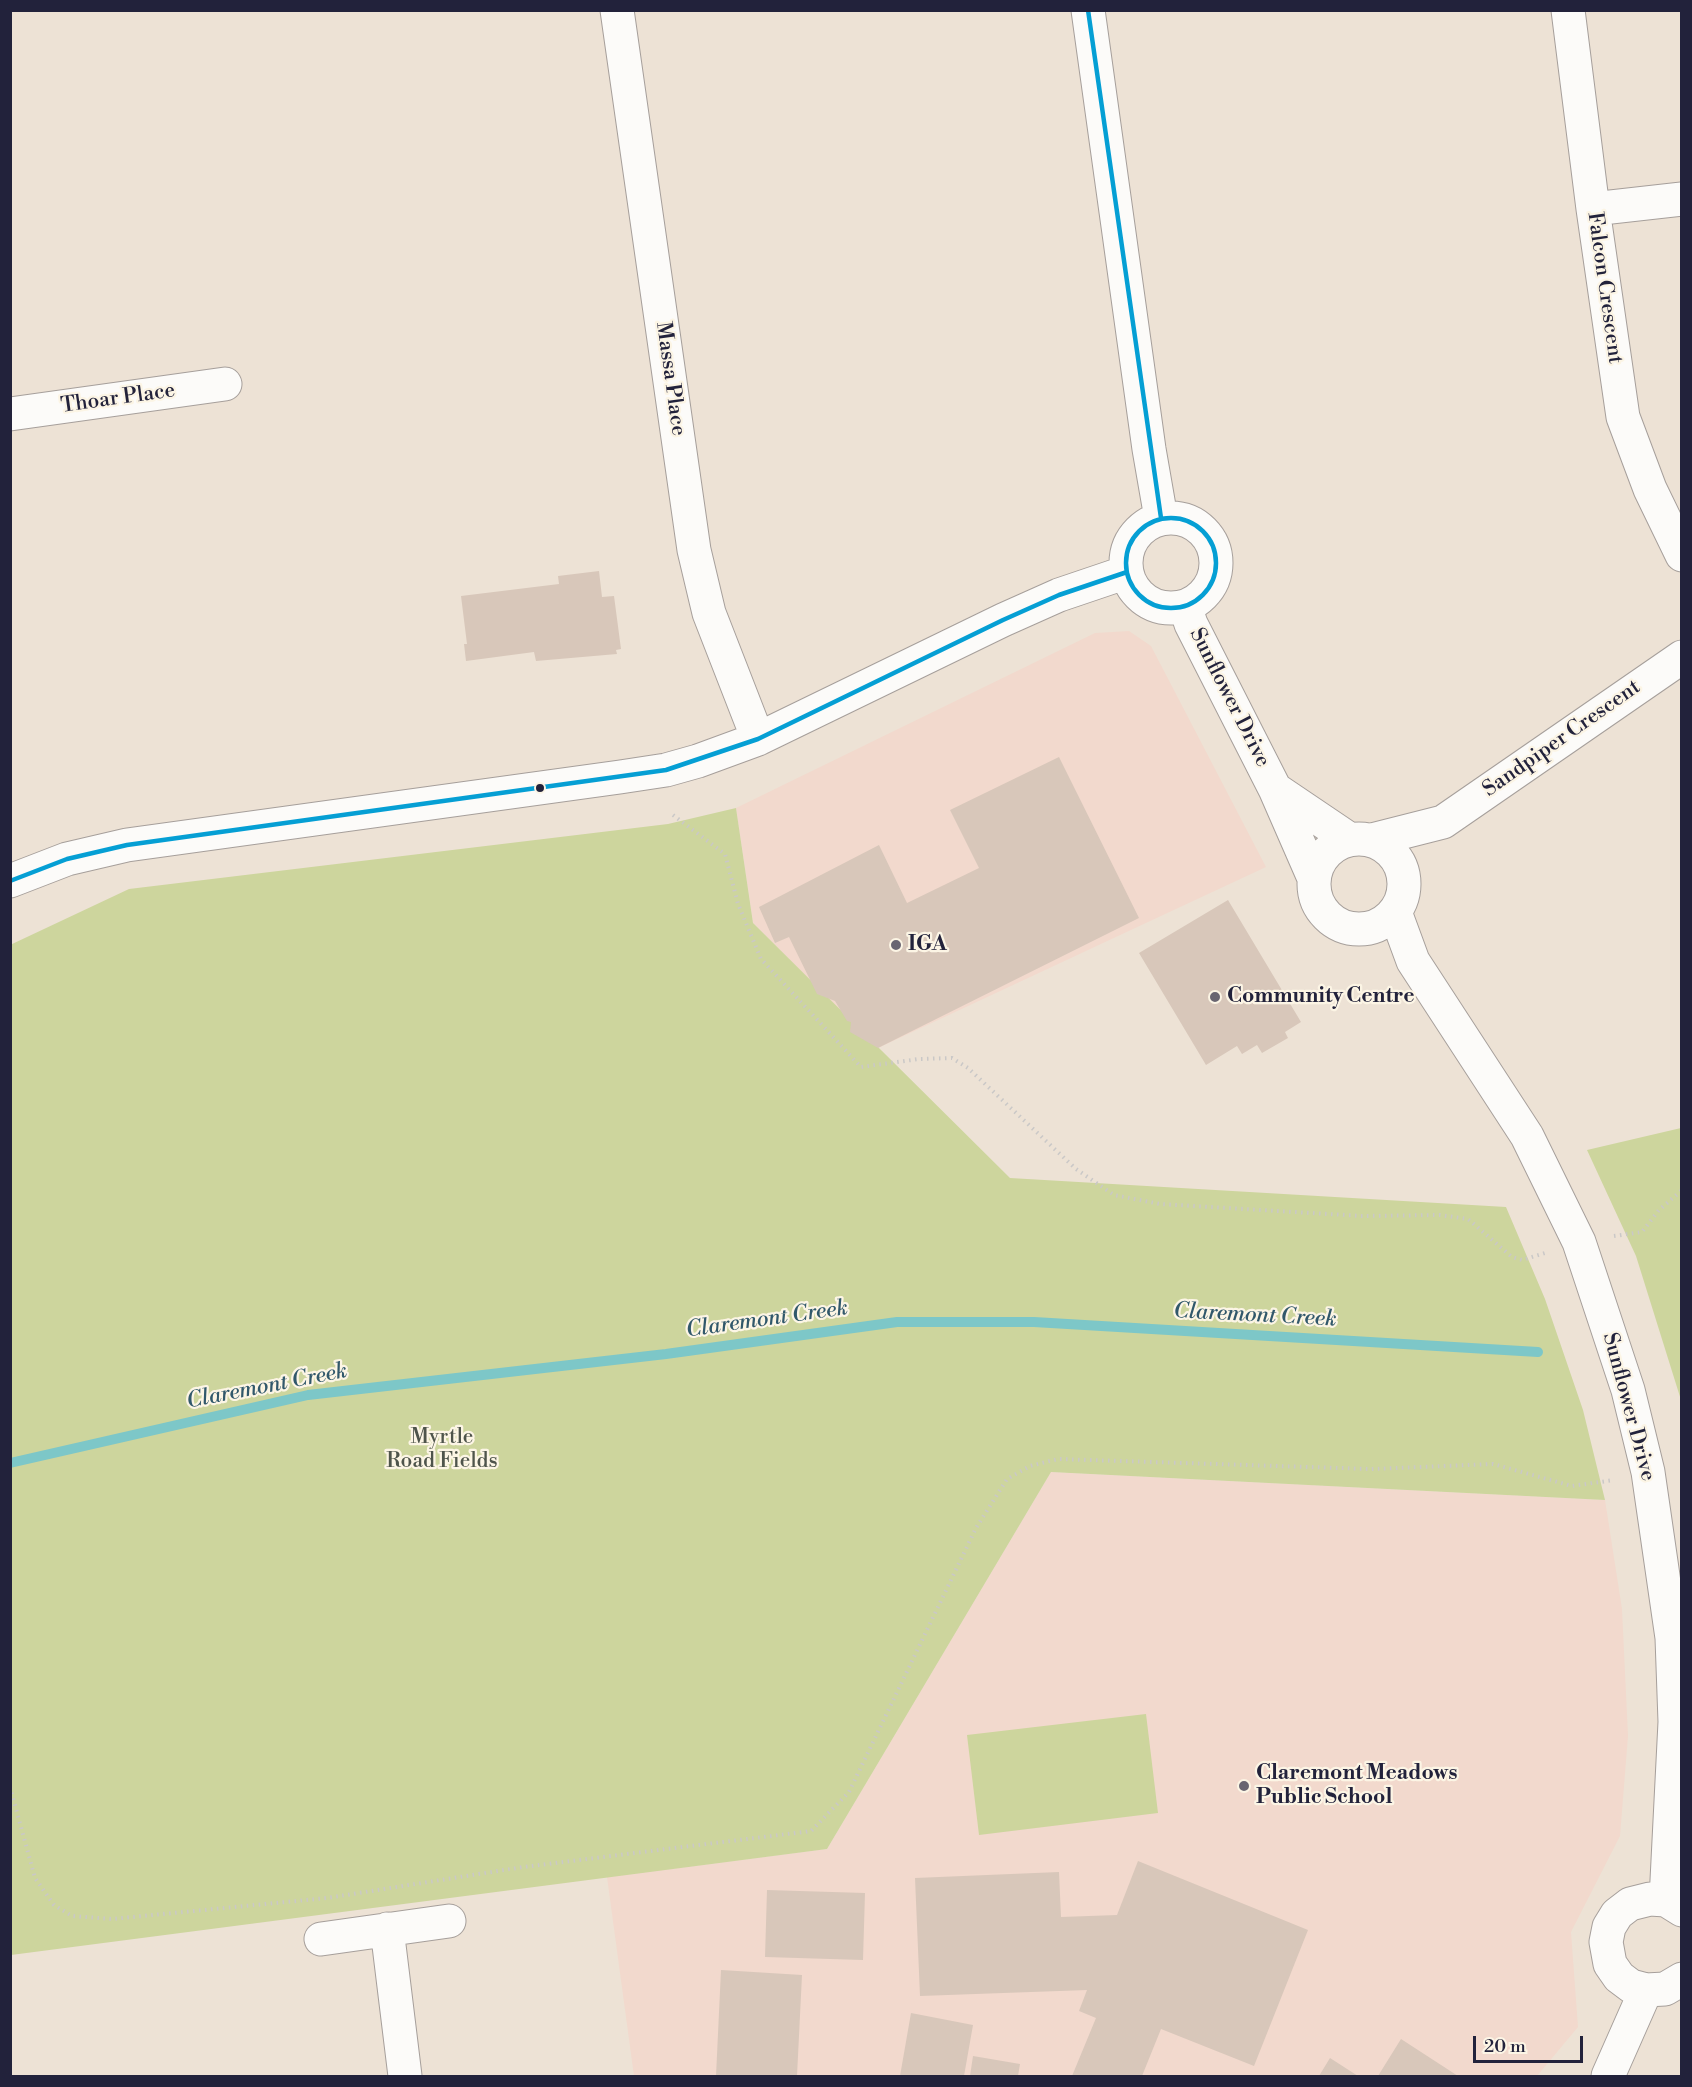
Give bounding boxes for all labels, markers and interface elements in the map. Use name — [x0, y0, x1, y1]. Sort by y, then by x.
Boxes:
street label: Falcon Crescent — [1581, 211, 1627, 365]
street label: Massa Place — [650, 320, 690, 438]
street label: Thoar Place — [59, 379, 177, 419]
street label: Sunflower Drive — [1183, 624, 1275, 772]
street label: Sandpiper Crescent — [1478, 675, 1646, 803]
unlabelled marker — [534, 782, 546, 794]
place label: IGA — [908, 932, 947, 958]
marker: IGA — [889, 938, 903, 952]
place label: Community Centre — [1227, 984, 1415, 1010]
marker: Community Centre — [1208, 990, 1222, 1004]
water label: Claremont Creek — [684, 1296, 850, 1344]
water label: Claremont Creek — [1173, 1299, 1337, 1333]
street label: Sunflower Drive — [1596, 1330, 1660, 1484]
water label: Claremont Creek — [184, 1358, 350, 1416]
park label: Myrtle Road Fields — [386, 1425, 498, 1475]
place label: Claremont Meadows Public School — [1256, 1761, 1457, 1811]
marker: Claremont Meadows Public School — [1237, 1779, 1251, 1793]
scale bar — [1476, 2024, 1586, 2062]
text: 20 m — [1484, 2035, 1526, 2058]

